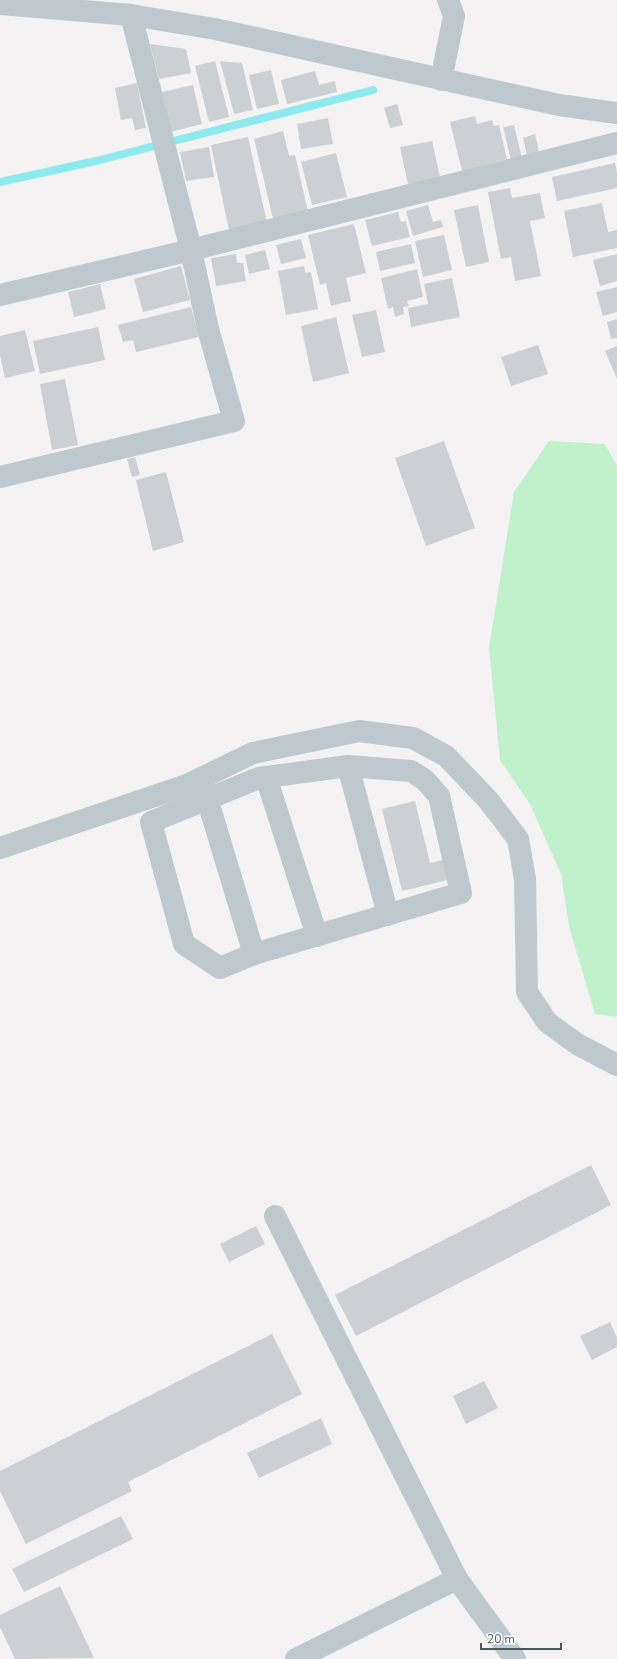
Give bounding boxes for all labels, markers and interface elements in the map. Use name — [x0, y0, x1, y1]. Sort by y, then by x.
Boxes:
scale bar — [481, 1625, 561, 1651]
text: 20 m — [487, 1631, 515, 1647]

